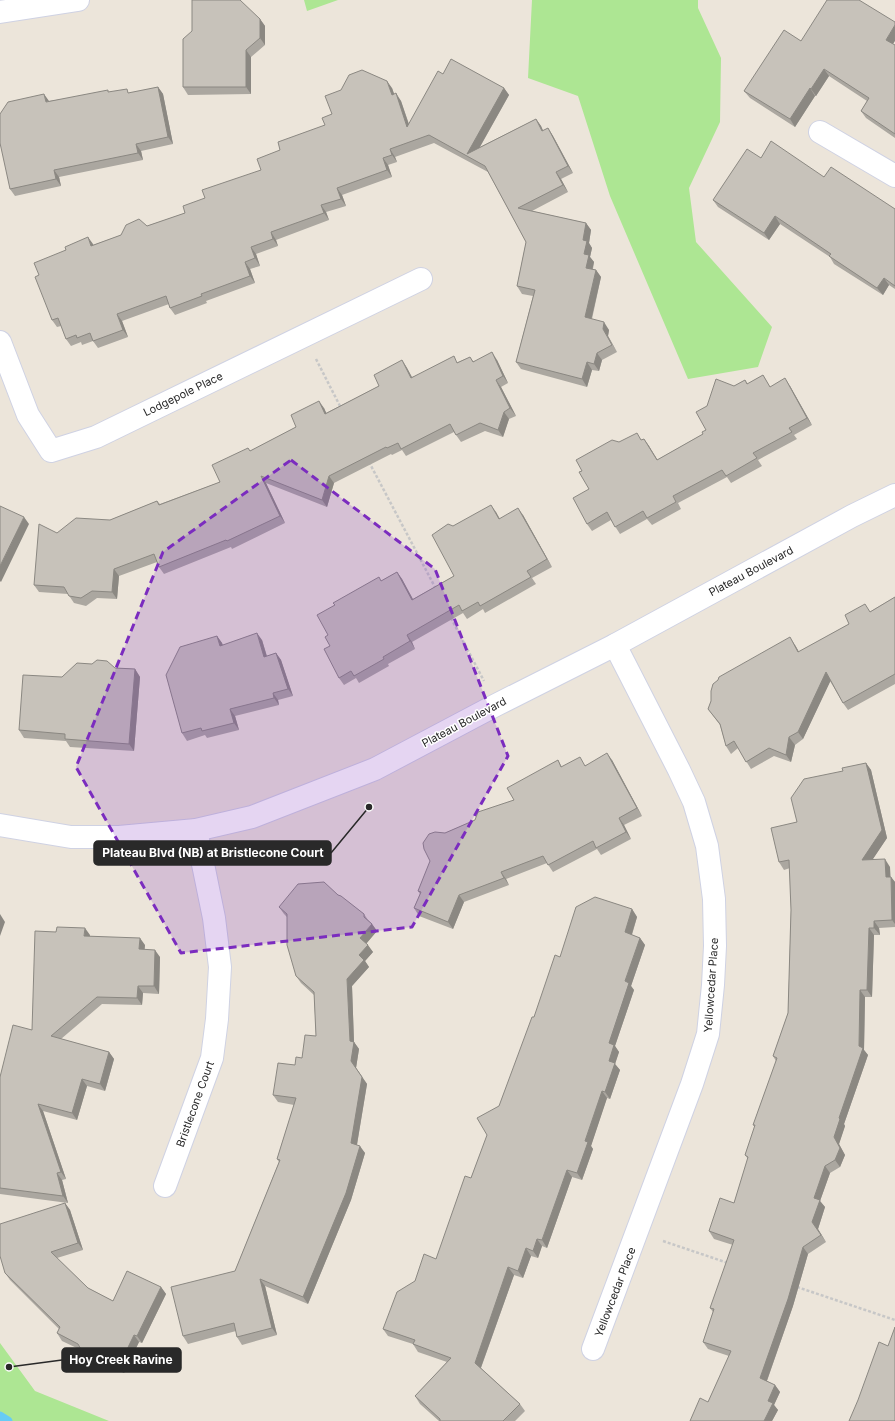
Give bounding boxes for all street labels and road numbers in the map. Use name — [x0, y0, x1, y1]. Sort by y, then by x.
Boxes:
street label: Lodgepole Place — [141, 369, 225, 419]
street label: Plateau Boulevard — [706, 543, 796, 599]
street label: Plateau Boulevard — [419, 694, 509, 750]
street label: Yellowcedar Place — [701, 937, 721, 1033]
street label: Bristlecone Court — [173, 1059, 217, 1149]
street label: Yellowcedar Place — [591, 1245, 639, 1339]

